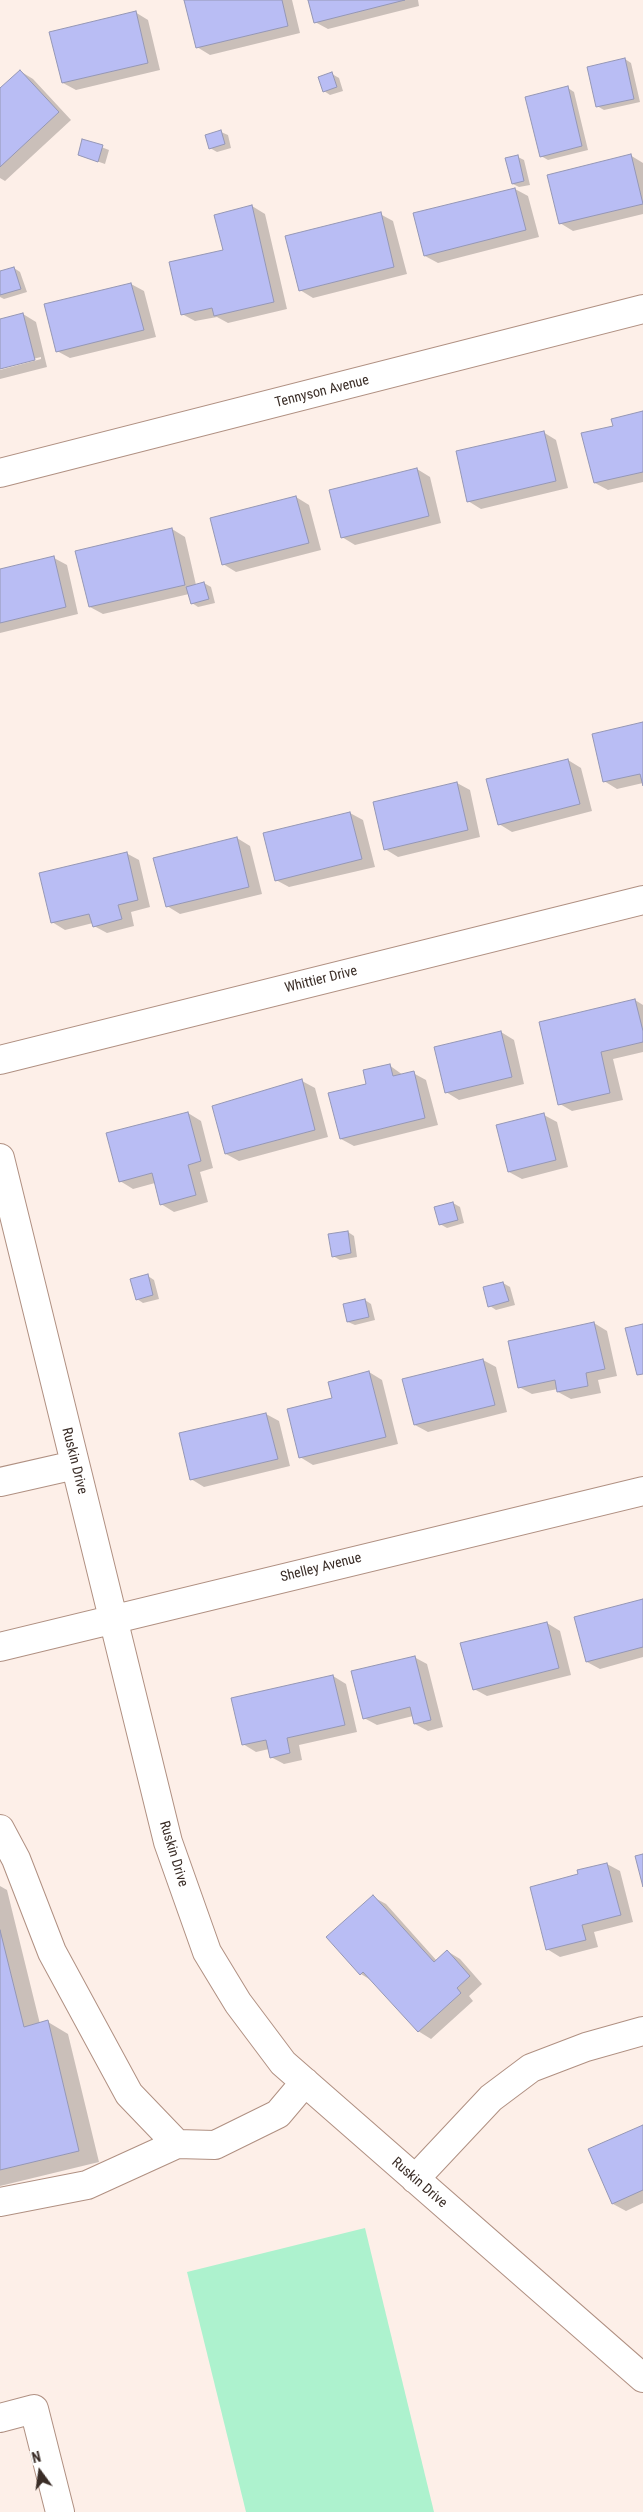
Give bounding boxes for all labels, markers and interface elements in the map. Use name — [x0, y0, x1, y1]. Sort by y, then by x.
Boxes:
street label: Tennyson Avenue — [273, 372, 371, 412]
street label: Whittier Drive — [283, 963, 359, 997]
street label: Ruskin Drive — [58, 1426, 90, 1496]
street label: Shelley Avenue — [279, 1550, 363, 1586]
street label: Ruskin Drive — [155, 1819, 191, 1889]
street label: Ruskin Drive — [388, 2154, 450, 2212]
north arrow — [15, 2447, 65, 2497]
text: N — [30, 2449, 42, 2466]

